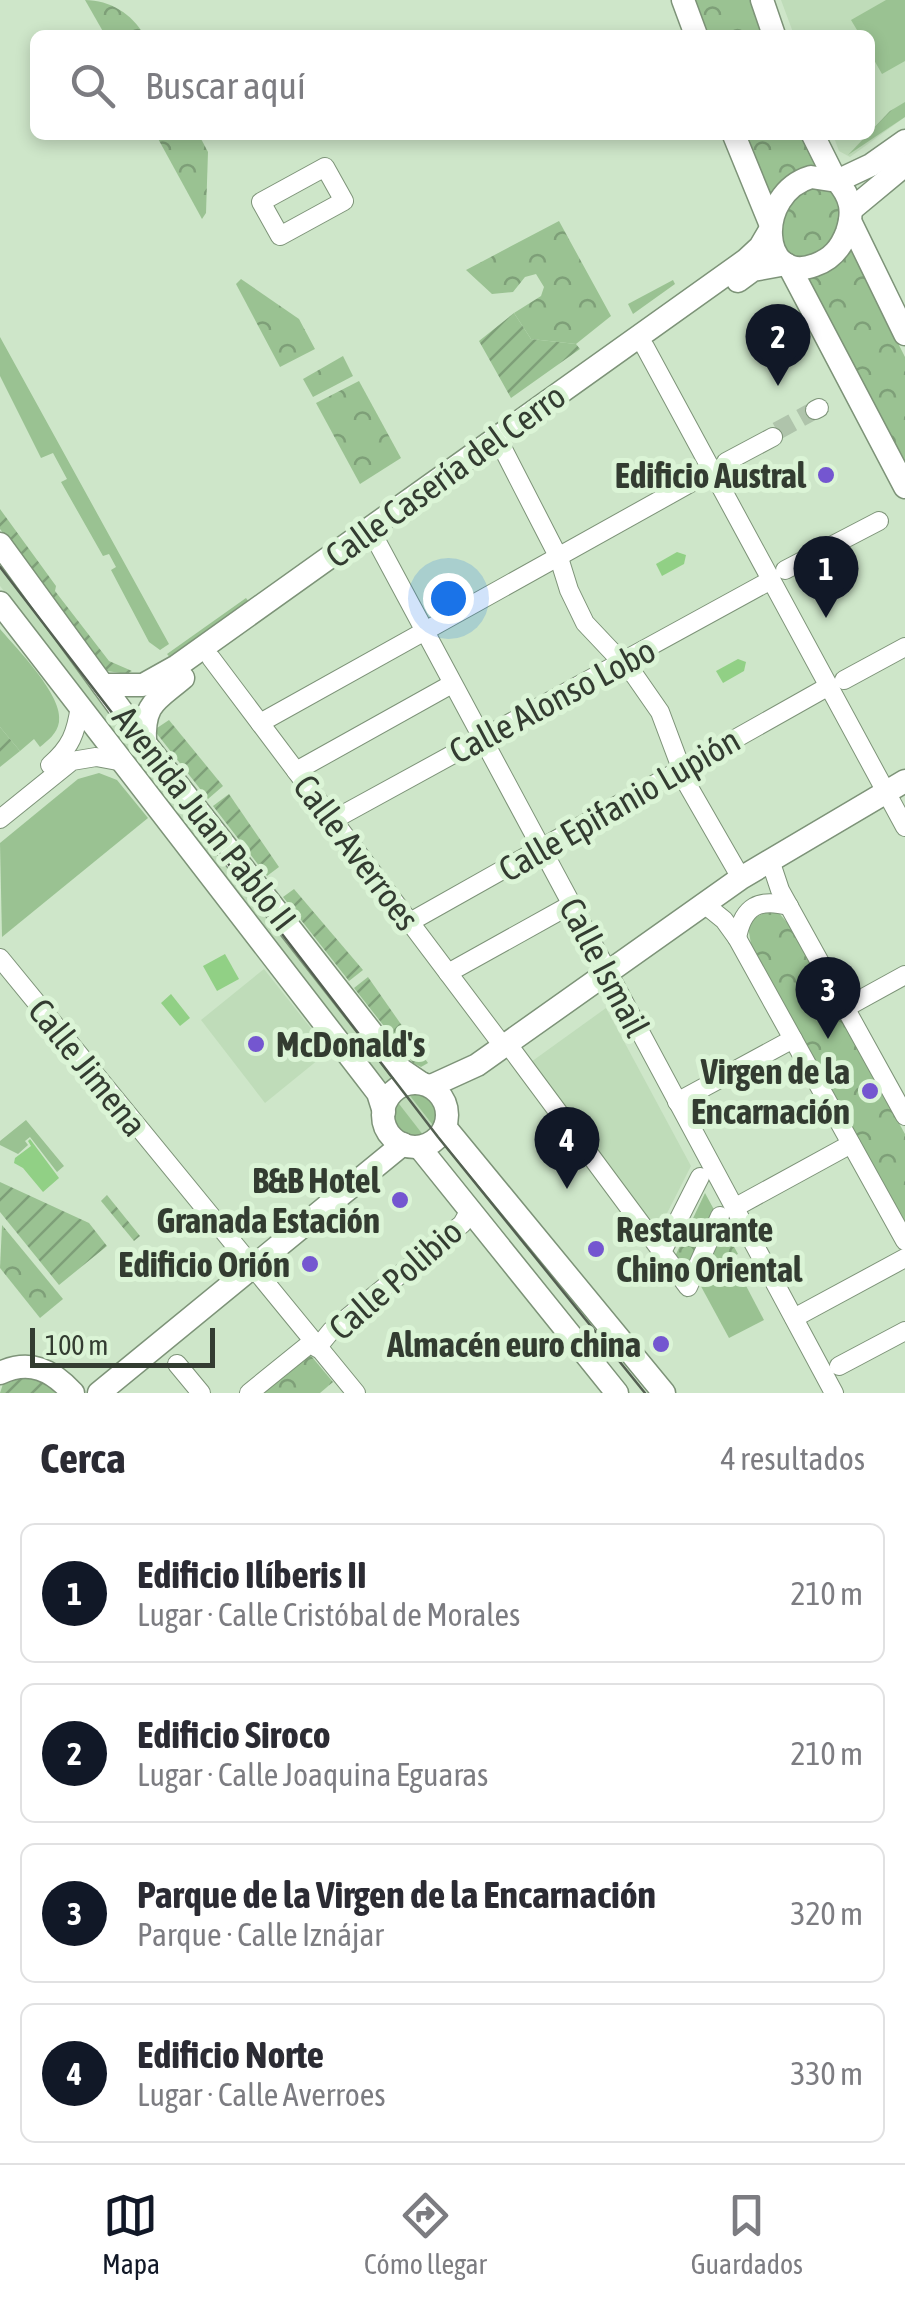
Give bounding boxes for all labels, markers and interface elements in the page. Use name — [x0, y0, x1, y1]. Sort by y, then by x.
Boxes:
search box — [30, 30, 875, 140]
icon: search — [65, 58, 120, 113]
text: Buscar aquí — [145, 64, 306, 107]
pin: 2 — [746, 304, 810, 386]
street label: Calle Casería del Cerro — [318, 375, 572, 575]
place label: Edificio Austral — [615, 455, 807, 495]
marker: Edificio Austral — [815, 464, 837, 486]
pin: 1 — [794, 536, 858, 618]
your location — [423, 573, 474, 624]
street label: Calle Alonso Lobo — [442, 629, 662, 771]
street label: Avenida Juan Pablo II — [105, 698, 305, 938]
street label: Calle Epifanio Lupión — [492, 719, 746, 889]
street label: Calle Averroes — [286, 767, 428, 937]
street label: Calle Ismail — [552, 891, 658, 1043]
pin: 3 — [796, 956, 860, 1039]
street label: Calle Jimena — [21, 990, 155, 1144]
place label: McDonald's — [276, 1024, 425, 1064]
marker: McDonald's — [245, 1033, 267, 1055]
place label: Virgen de la Encarnación — [691, 1051, 850, 1131]
marker: Virgen de la Encarnación — [859, 1080, 881, 1102]
pin: 4 — [534, 1106, 600, 1189]
place label: B&B Hotel Granada Estación — [157, 1160, 381, 1240]
marker: B&B Hotel Granada Estación — [389, 1189, 411, 1211]
place label: Restaurante Chino Oriental — [616, 1209, 803, 1289]
street label: Calle Polibio — [321, 1211, 469, 1347]
marker: Restaurante Chino Oriental — [585, 1238, 607, 1260]
place label: Edificio Orión — [118, 1244, 290, 1284]
marker: Edificio Orión — [299, 1253, 321, 1275]
scale bar — [30, 1323, 215, 1368]
place label: Almacén euro china — [386, 1324, 641, 1364]
text: 100 m — [45, 1329, 108, 1361]
marker: Almacén euro china — [650, 1333, 672, 1355]
text: Cerca — [40, 1434, 125, 1482]
text: 4 resultados — [721, 1440, 865, 1477]
text: Edificio Ilíberis II — [137, 1553, 367, 1596]
text: 1 — [67, 1575, 82, 1612]
text: 210 m — [790, 1575, 863, 1612]
text: Lugar · Calle Cristóbal de Morales — [137, 1596, 520, 1633]
text: Edificio Siroco — [137, 1713, 331, 1756]
text: 2 — [67, 1735, 82, 1772]
text: 210 m — [790, 1735, 863, 1772]
text: Lugar · Calle Joaquina Eguaras — [137, 1756, 488, 1793]
text: Parque de la Virgen de la Encarnación — [137, 1873, 656, 1916]
text: 3 — [67, 1895, 82, 1932]
text: 320 m — [790, 1895, 863, 1932]
text: Parque · Calle Iznájar — [137, 1916, 384, 1953]
text: Edificio Norte — [137, 2033, 324, 2076]
text: 4 — [67, 2055, 82, 2092]
text: 330 m — [790, 2055, 863, 2092]
text: Lugar · Calle Averroes — [137, 2076, 386, 2113]
tab: Mapa — [102, 2188, 160, 2280]
tab: Cómo llegar — [364, 2188, 487, 2280]
tab: Guardados — [691, 2188, 803, 2280]

